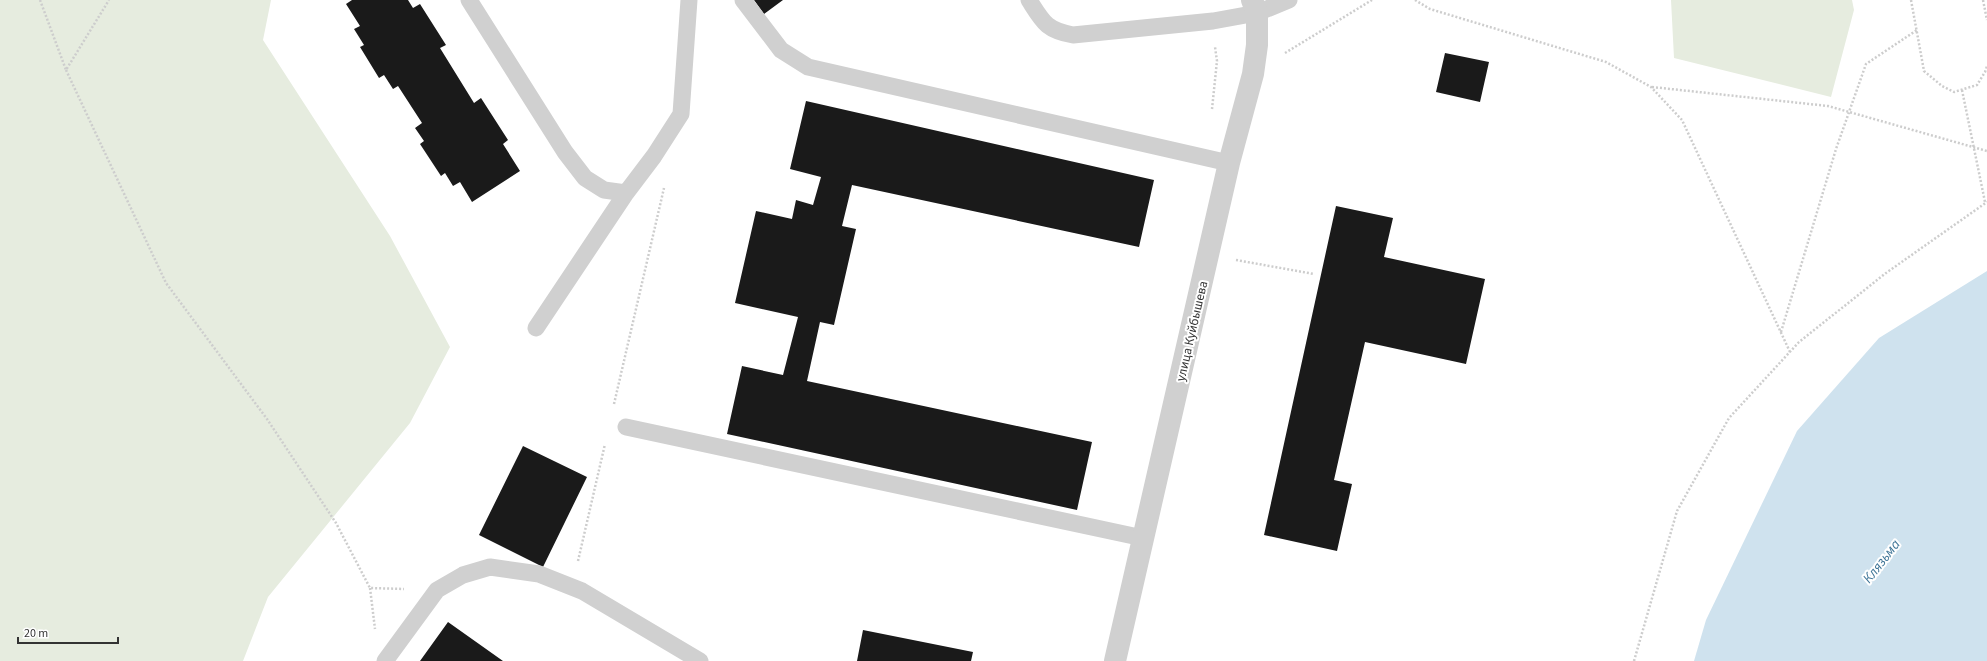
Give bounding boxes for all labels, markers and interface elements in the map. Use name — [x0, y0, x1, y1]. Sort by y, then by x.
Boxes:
street label: улица Куйбышева — [1172, 279, 1212, 383]
water label: Клязьма — [1858, 535, 1906, 588]
scale bar — [18, 619, 118, 645]
text: 20 m — [24, 625, 48, 642]

